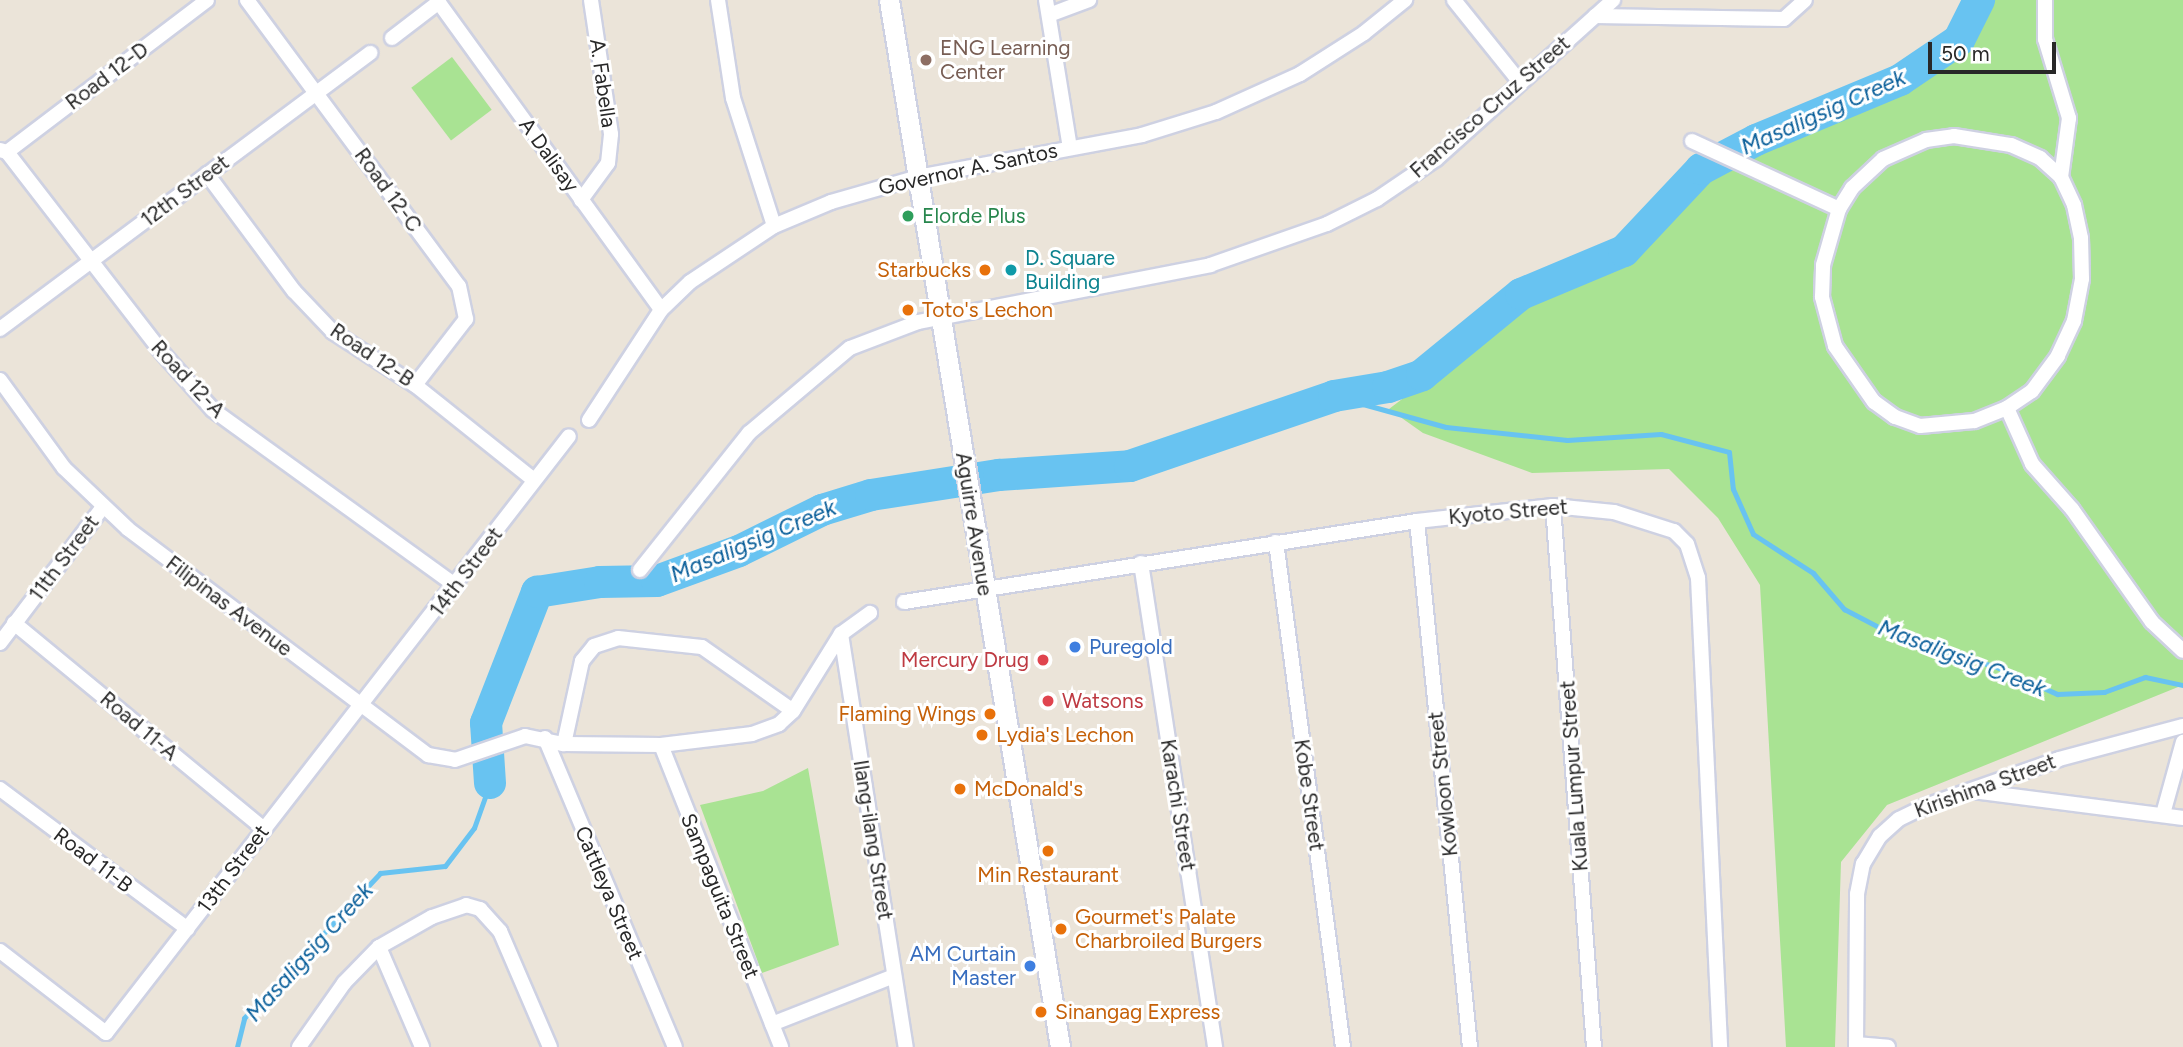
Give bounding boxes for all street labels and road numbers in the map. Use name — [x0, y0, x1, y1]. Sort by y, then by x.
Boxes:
street label: Francisco Cruz Street — [1405, 31, 1575, 183]
street label: Road 12-D — [61, 37, 153, 115]
street label: A. Fabella — [584, 37, 622, 129]
street label: A Dalisay — [514, 113, 584, 197]
street label: Governor A. Santos — [876, 138, 1060, 200]
street label: Road 12-C — [349, 143, 427, 237]
street label: 12th Street — [136, 150, 234, 232]
street label: Road 12-B — [325, 318, 419, 392]
street label: Road 12-A — [146, 335, 230, 423]
street label: Aguirre Avenue — [950, 450, 998, 598]
street label: Kyoto Street — [1447, 494, 1569, 530]
street label: 11th Street — [24, 510, 104, 606]
street label: 14th Street — [424, 522, 508, 622]
street label: Filipinas Avenue — [161, 550, 297, 662]
street label: Kuala Lumpur Street — [1555, 680, 1593, 872]
street label: Road 11-A — [95, 686, 183, 766]
street label: Kowloon Street — [1423, 710, 1463, 858]
street label: Karachi Street — [1155, 737, 1201, 873]
street label: Kobe Street — [1289, 738, 1329, 852]
street label: Kirishima Street — [1911, 749, 2059, 823]
street label: Ilang-ilang Street — [848, 758, 898, 922]
street label: Sampaguita Street — [675, 810, 765, 982]
street label: 13th Street — [192, 820, 274, 918]
street label: Road 11-B — [48, 822, 138, 898]
street label: Cattleya Street — [569, 822, 649, 964]

